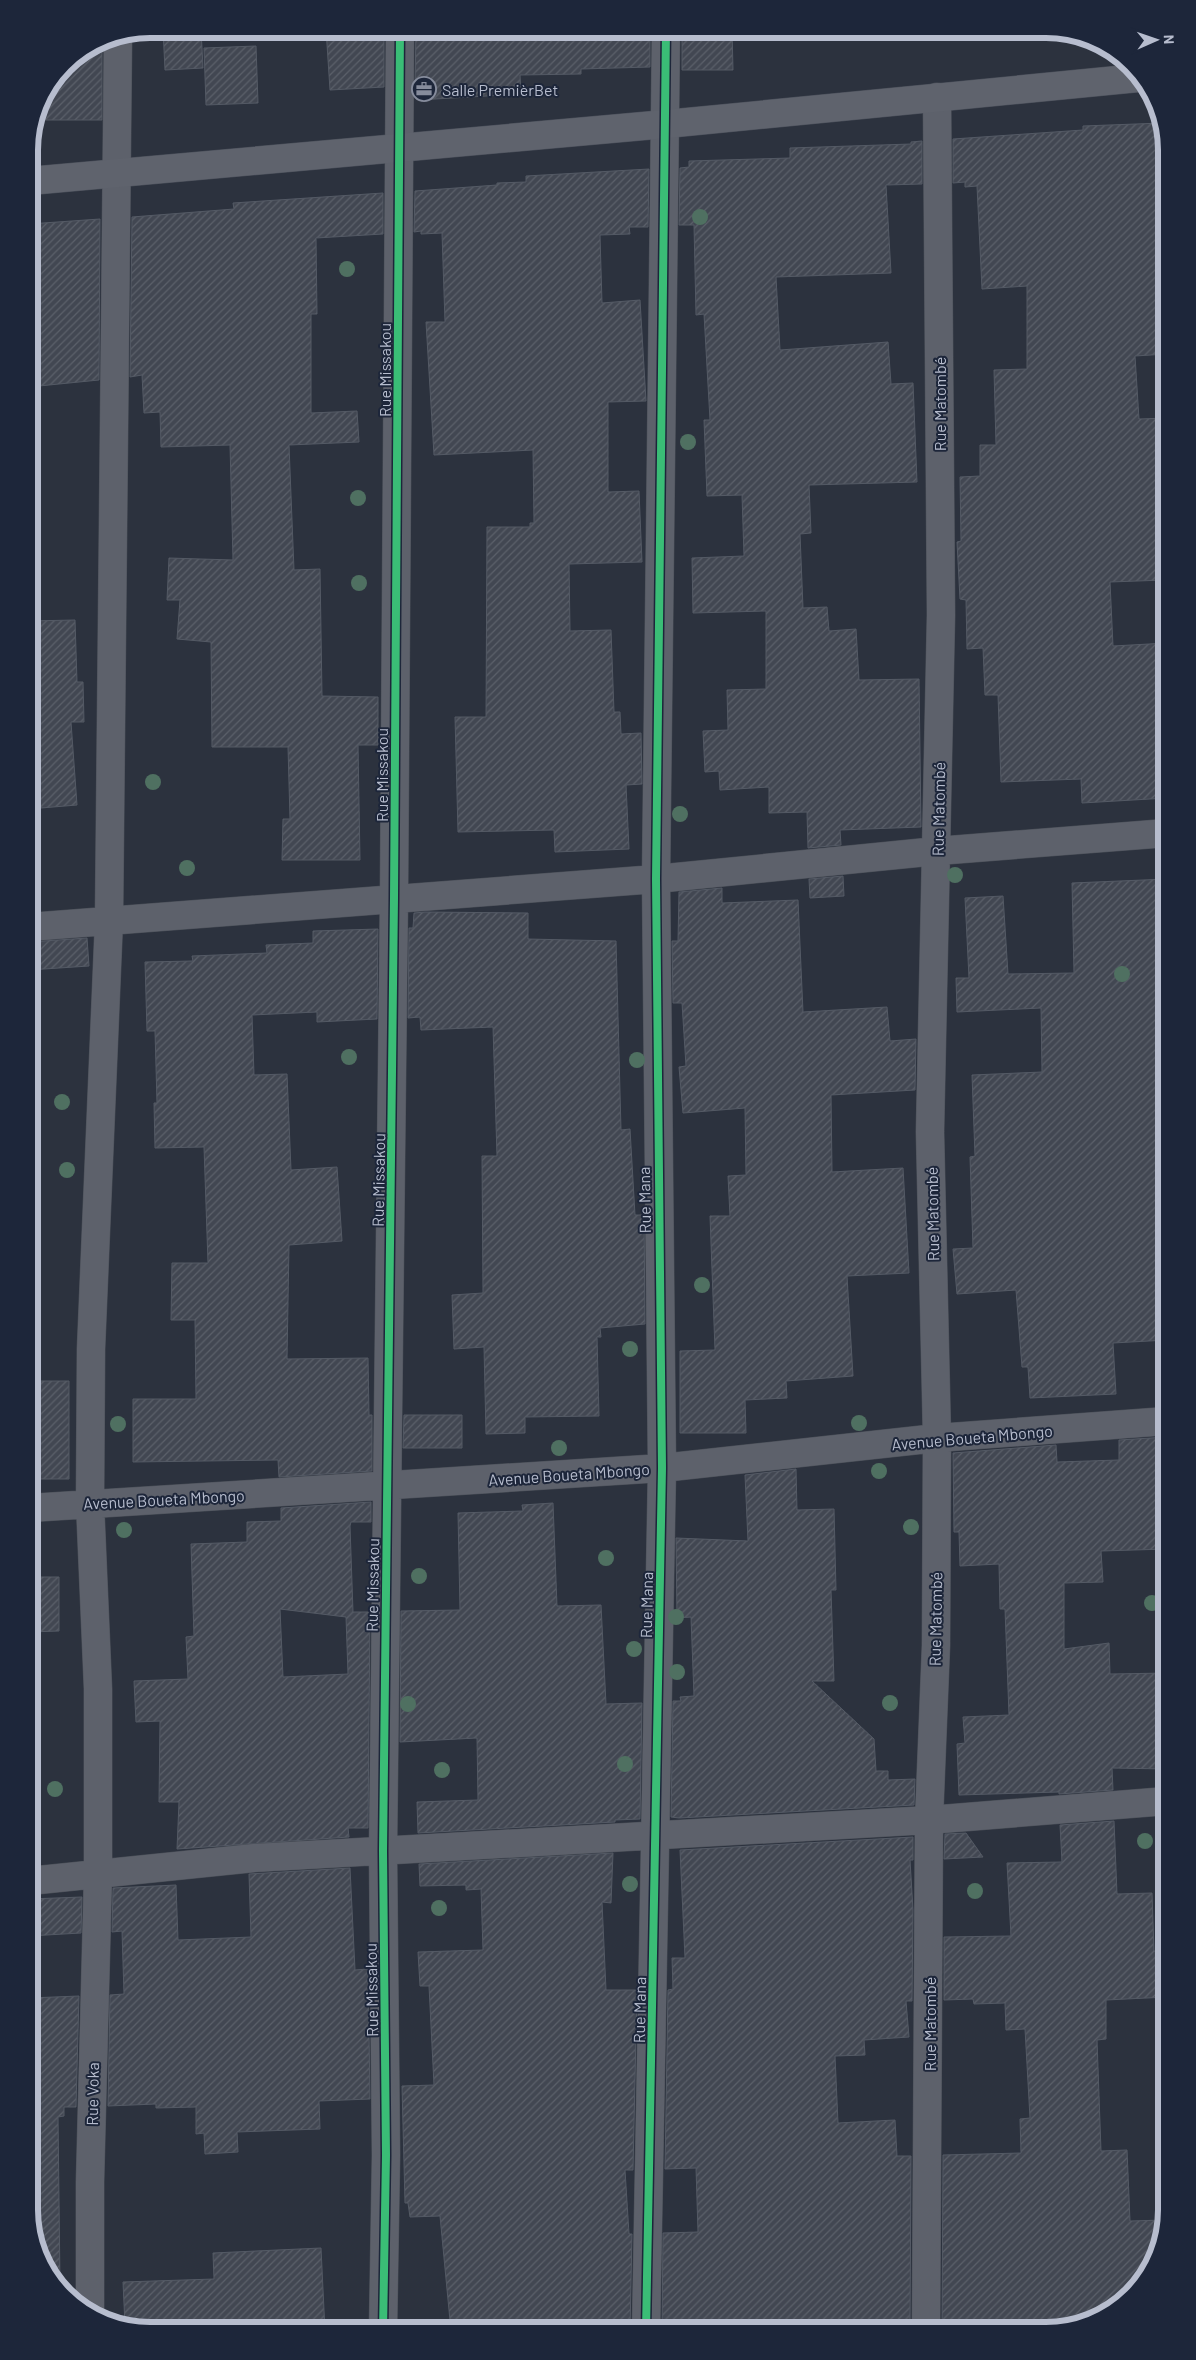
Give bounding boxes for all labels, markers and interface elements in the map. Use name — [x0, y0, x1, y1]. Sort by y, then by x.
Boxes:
north arrow — [1131, 15, 1181, 65]
text: N — [1161, 35, 1178, 44]
office icon: Salle PremièrBet — [411, 76, 437, 102]
place label: Salle PremièrBet — [442, 80, 558, 99]
street label: Rue Missakou — [375, 323, 394, 417]
street label: Rue Matombé — [930, 357, 949, 451]
street label: Rue Missakou — [372, 728, 391, 822]
street label: Rue Matombé — [928, 762, 948, 856]
street label: Rue Missakou — [368, 1133, 388, 1227]
street label: Rue Mana — [634, 1167, 654, 1233]
street label: Rue Matombé — [922, 1167, 942, 1261]
street label: Avenue Boueta Mbongo — [891, 1420, 1053, 1454]
street label: Avenue Boueta Mbongo — [488, 1459, 650, 1489]
street label: Avenue Boueta Mbongo — [83, 1485, 245, 1513]
street label: Rue Missakou — [362, 1538, 382, 1632]
street label: Rue Mana — [636, 1572, 656, 1638]
street label: Rue Matombé — [925, 1572, 945, 1666]
street label: Rue Missakou — [361, 1943, 381, 2037]
street label: Rue Mana — [629, 1977, 649, 2043]
street label: Rue Matombé — [920, 1977, 939, 2071]
street label: Rue Voka — [82, 2062, 102, 2126]

